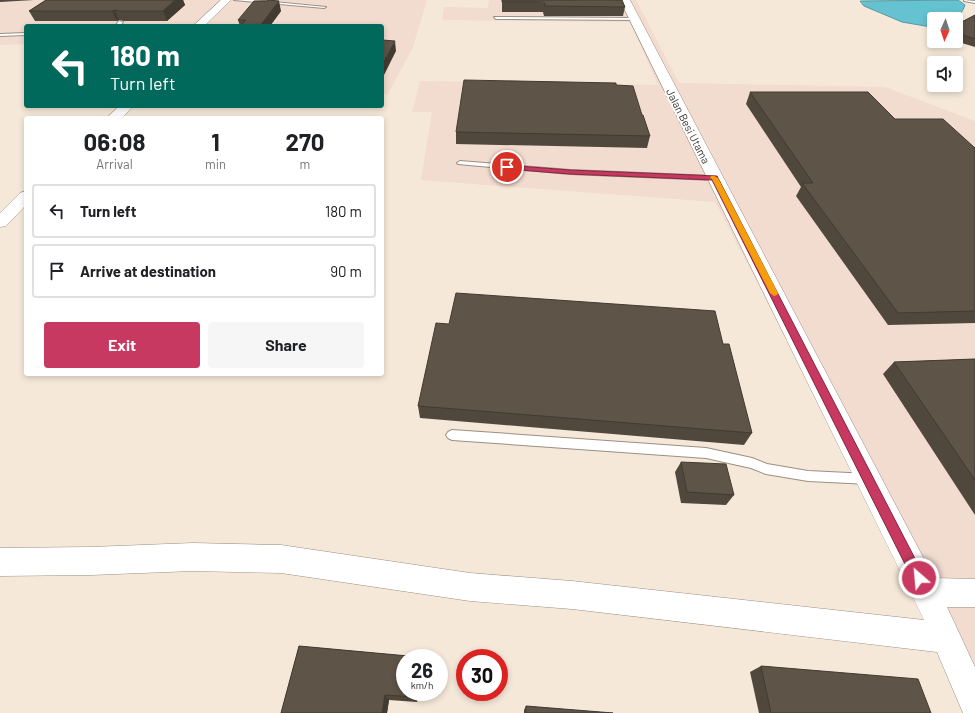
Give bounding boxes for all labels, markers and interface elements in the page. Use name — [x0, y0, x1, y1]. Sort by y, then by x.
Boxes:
north arrow — [927, 12, 963, 48]
map controls — [927, 12, 963, 92]
text: 180 m — [110, 38, 180, 72]
icon: left — [44, 40, 96, 92]
button: sound — [927, 56, 963, 92]
text: Turn left — [110, 72, 176, 94]
street label: Jalan Besi Utama — [664, 86, 713, 166]
text: 06:08 — [83, 127, 145, 156]
text: 1 — [211, 127, 220, 156]
text: 270 — [285, 127, 324, 156]
pin — [490, 150, 524, 184]
text: Arrival — [96, 156, 133, 172]
text: min — [205, 156, 226, 172]
text: m — [300, 156, 310, 172]
icon: arrive — [496, 156, 518, 178]
icon: left — [46, 200, 68, 222]
text: Turn left — [80, 202, 136, 220]
text: 180 m — [325, 202, 362, 220]
icon: arrive — [46, 260, 68, 282]
text: Arrive at destination — [80, 262, 216, 280]
text: 90 m — [330, 262, 362, 280]
button: Exit — [44, 322, 200, 368]
button: Share — [208, 322, 364, 368]
position arrow — [898, 557, 940, 599]
speed limit sign: 30 — [456, 649, 508, 701]
text: 26 — [411, 658, 433, 682]
text: km/h — [411, 679, 433, 691]

